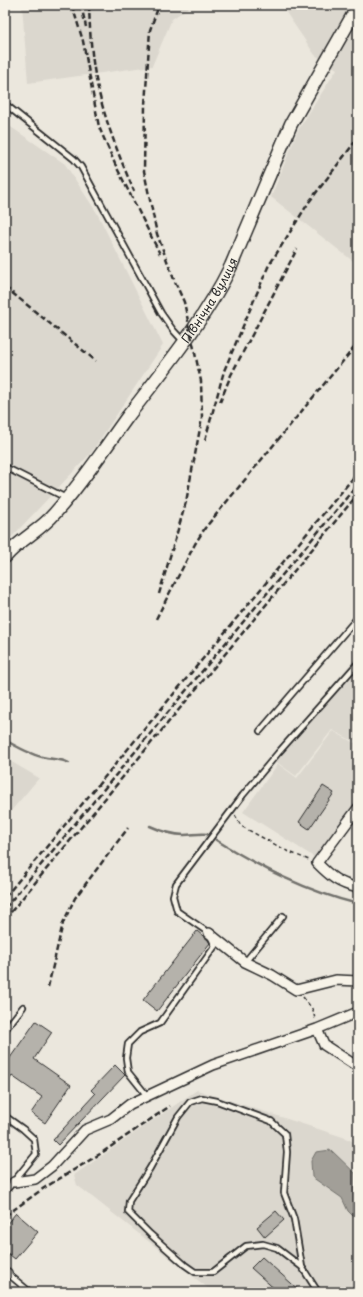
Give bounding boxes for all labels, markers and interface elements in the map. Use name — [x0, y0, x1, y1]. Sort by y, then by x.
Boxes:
street label: Північна вулиця — [176, 255, 242, 347]

